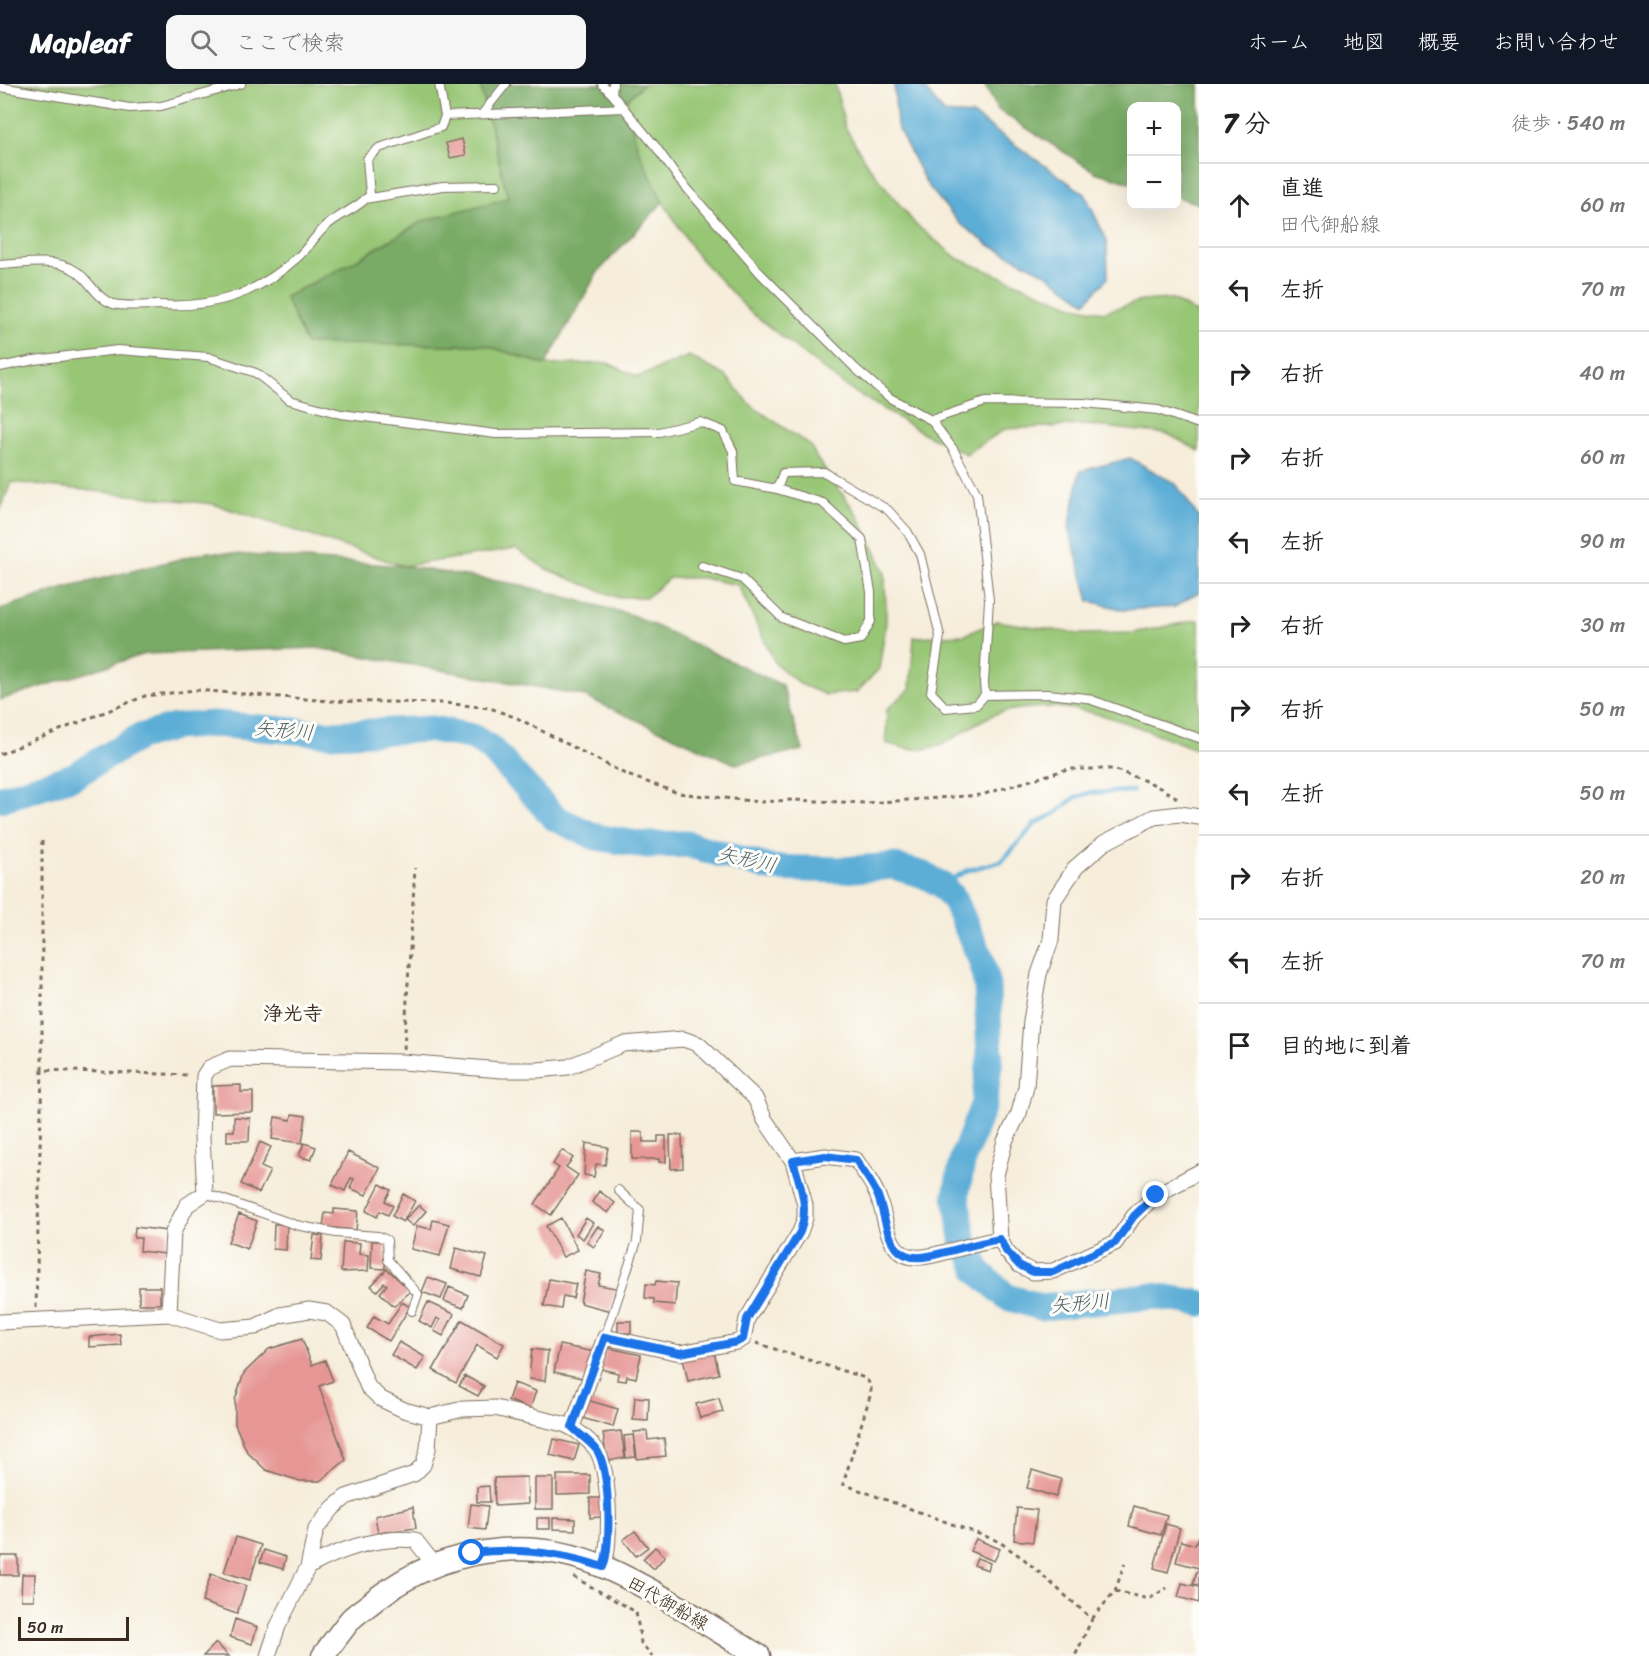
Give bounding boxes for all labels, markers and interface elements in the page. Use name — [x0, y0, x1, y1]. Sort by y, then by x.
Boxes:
search box — [166, 15, 586, 69]
text: Mapleaf — [30, 18, 130, 67]
text: ここで検索 — [235, 23, 345, 62]
text: ホーム — [1248, 23, 1310, 61]
text: 地図 — [1343, 23, 1385, 61]
text: 概要 — [1418, 23, 1460, 61]
text: お問い合わせ — [1493, 23, 1619, 61]
icon: search — [187, 26, 220, 59]
text: 7 分 — [1223, 100, 1271, 146]
map controls — [1127, 102, 1181, 210]
button: + — [1127, 102, 1181, 156]
text: 徒歩 · 540 m — [1511, 106, 1625, 141]
button: − — [1127, 156, 1181, 210]
text: 直進 — [1280, 168, 1324, 207]
text: 60 m — [1580, 188, 1625, 223]
icon: ahead — [1223, 189, 1256, 222]
text: 田代御船線 — [1280, 207, 1380, 242]
text: 左折 — [1280, 270, 1324, 309]
text: 70 m — [1580, 272, 1625, 307]
icon: left — [1223, 273, 1256, 306]
text: 右折 — [1280, 354, 1324, 393]
text: 40 m — [1579, 356, 1625, 391]
icon: right — [1223, 357, 1256, 390]
text: 右折 — [1280, 438, 1324, 477]
text: 60 m — [1580, 440, 1625, 475]
icon: right — [1223, 441, 1256, 474]
text: 左折 — [1280, 522, 1324, 561]
text: 90 m — [1580, 524, 1625, 559]
icon: left — [1223, 525, 1256, 558]
text: 右折 — [1280, 606, 1324, 645]
text: 30 m — [1581, 608, 1625, 643]
icon: right — [1223, 609, 1256, 642]
text: 右折 — [1280, 690, 1324, 729]
text: 50 m — [1580, 692, 1625, 727]
icon: right — [1223, 693, 1256, 726]
water label: 矢形川 — [253, 710, 315, 751]
text: 左折 — [1280, 774, 1324, 813]
text: 50 m — [1580, 776, 1625, 811]
icon: left — [1223, 777, 1256, 810]
water label: 矢形川 — [714, 836, 780, 883]
text: 右折 — [1280, 858, 1324, 897]
text: 20 m — [1580, 860, 1625, 895]
icon: right — [1223, 861, 1256, 894]
text: 左折 — [1280, 942, 1324, 981]
text: 70 m — [1580, 944, 1625, 979]
icon: left — [1223, 945, 1256, 978]
district label: 浄光寺 — [263, 996, 323, 1031]
text: 目的地に到着 — [1280, 1026, 1412, 1065]
icon: arrive — [1223, 1029, 1256, 1062]
route end — [1142, 1181, 1168, 1207]
water label: 矢形川 — [1049, 1283, 1111, 1324]
route start — [458, 1539, 484, 1565]
street label: 田代御船線 — [621, 1567, 715, 1639]
text: 50 m — [27, 1613, 63, 1642]
scale bar — [18, 1614, 129, 1642]

